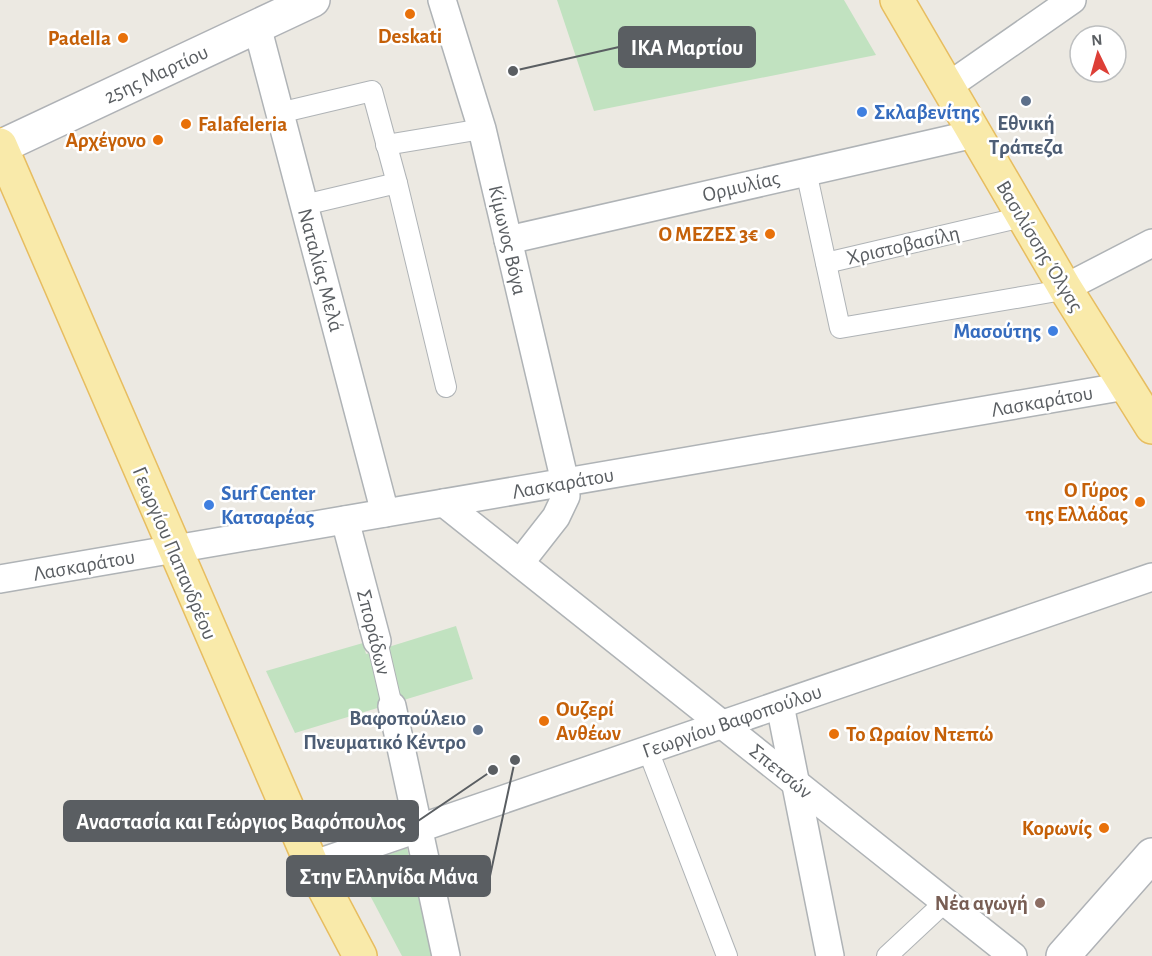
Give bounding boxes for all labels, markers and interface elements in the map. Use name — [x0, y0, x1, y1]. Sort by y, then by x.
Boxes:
marker: Deskati — [403, 7, 417, 21]
north arrow — [1068, 24, 1128, 84]
place label: Deskati — [378, 26, 442, 47]
callout: ΙΚΑ Μαρτίου — [619, 27, 755, 67]
place label: Padella — [48, 28, 111, 49]
marker: Padella — [116, 31, 130, 45]
text: N — [1091, 32, 1103, 49]
text: ΙΚΑ Μαρτίου — [631, 37, 743, 59]
street label: 25ης Μαρτίου — [101, 41, 211, 108]
marker: Εθνική Τράπεζα — [1019, 94, 1033, 108]
place label: Σκλαβενίτης — [874, 102, 980, 123]
marker: Σκλαβενίτης — [855, 105, 869, 119]
place label: Εθνική Τράπεζα — [989, 113, 1063, 158]
place label: Falafeleria — [198, 114, 287, 135]
marker: Falafeleria — [179, 117, 193, 131]
place label: Αρχέγονο — [65, 130, 146, 151]
marker: Αρχέγονο — [151, 133, 165, 147]
street label: Ορμυλίας — [700, 167, 782, 206]
street label: Βασιλίσσης Όλγας — [992, 177, 1087, 316]
street label: Κίμωνος Βόγα — [485, 183, 530, 297]
street label: Ναταλίας Μελά — [294, 206, 347, 334]
street label: Χριστοβασίλη — [845, 222, 961, 269]
place label: Ο ΜΕΖΕΣ 3€ — [658, 224, 758, 245]
marker: Ο ΜΕΖΕΣ 3€ — [763, 227, 777, 241]
place label: Μασούτης — [953, 321, 1041, 342]
marker: Μασούτης — [1046, 324, 1060, 338]
street label: Λασκαράτου — [989, 382, 1095, 421]
street label: Γεωργίου Παπανδρέου — [129, 464, 220, 643]
street label: Λασκαράτου — [510, 464, 616, 503]
place label: Ο Γύρος της Ελλάδας — [1025, 480, 1128, 525]
place label: Surf Center Κατσαρέας — [221, 483, 316, 528]
marker: Ο Γύρος της Ελλάδας — [1133, 495, 1147, 509]
marker: Surf Center Κατσαρέας — [202, 498, 216, 512]
street label: Λασκαράτου — [31, 546, 137, 585]
street label: Σποράδων — [353, 587, 394, 677]
street label: Γεωργίου Βαφοπούλου — [640, 681, 825, 762]
place label: Ουζερί Ανθέων — [556, 699, 621, 744]
place label: Βαφοπούλειο Πνευματικό Κέντρο — [303, 708, 466, 753]
marker: Ουζερί Ανθέων — [537, 714, 551, 728]
marker: Βαφοπούλειο Πνευματικό Κέντρο — [471, 723, 485, 737]
place label: Το Ωραίον Ντεπώ — [846, 724, 993, 745]
marker: Το Ωραίον Ντεπώ — [827, 727, 841, 741]
street label: Σπετσών — [745, 740, 816, 803]
callout: Αναστασία και Γεώργιος Βαφόπουλος — [64, 801, 418, 841]
text: Αναστασία και Γεώργιος Βαφόπουλος — [76, 811, 406, 834]
place label: Κορωνίς — [1022, 818, 1092, 839]
marker: Κορωνίς — [1097, 821, 1111, 835]
callout: Στην Ελληνίδα Μάνα — [287, 856, 490, 896]
text: Στην Ελληνίδα Μάνα — [300, 866, 479, 888]
place label: Νέα αγωγή — [935, 893, 1028, 914]
marker: Νέα αγωγή — [1033, 896, 1047, 910]

